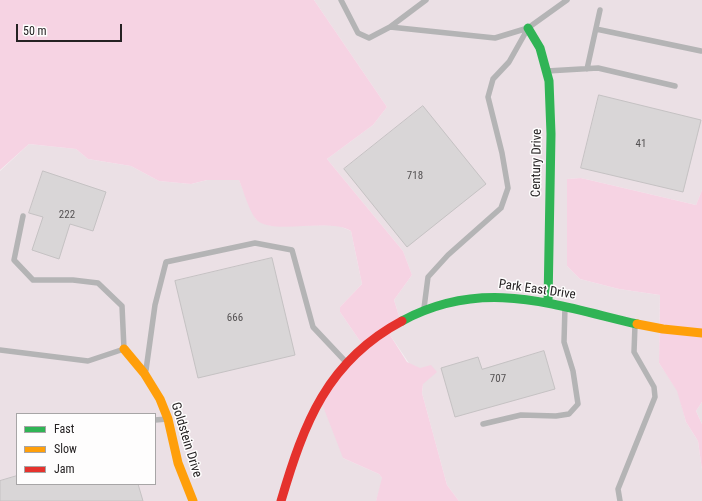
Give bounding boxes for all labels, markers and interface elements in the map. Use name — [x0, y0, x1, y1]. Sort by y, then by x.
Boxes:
scale bar — [18, 16, 124, 42]
text: 50 m — [23, 24, 47, 38]
street label: Century Drive — [529, 129, 545, 197]
house number: 41 — [636, 137, 646, 151]
house number: 718 — [407, 169, 423, 183]
house number: 222 — [59, 208, 75, 222]
street label: Park East Drive — [498, 277, 576, 303]
house number: 666 — [227, 311, 243, 325]
house number: 707 — [490, 372, 506, 386]
street label: Goldstein Drive — [167, 401, 205, 479]
legend — [16, 413, 156, 485]
text: Fast — [54, 422, 74, 436]
text: Slow — [54, 442, 77, 456]
text: Jam — [54, 462, 75, 476]

